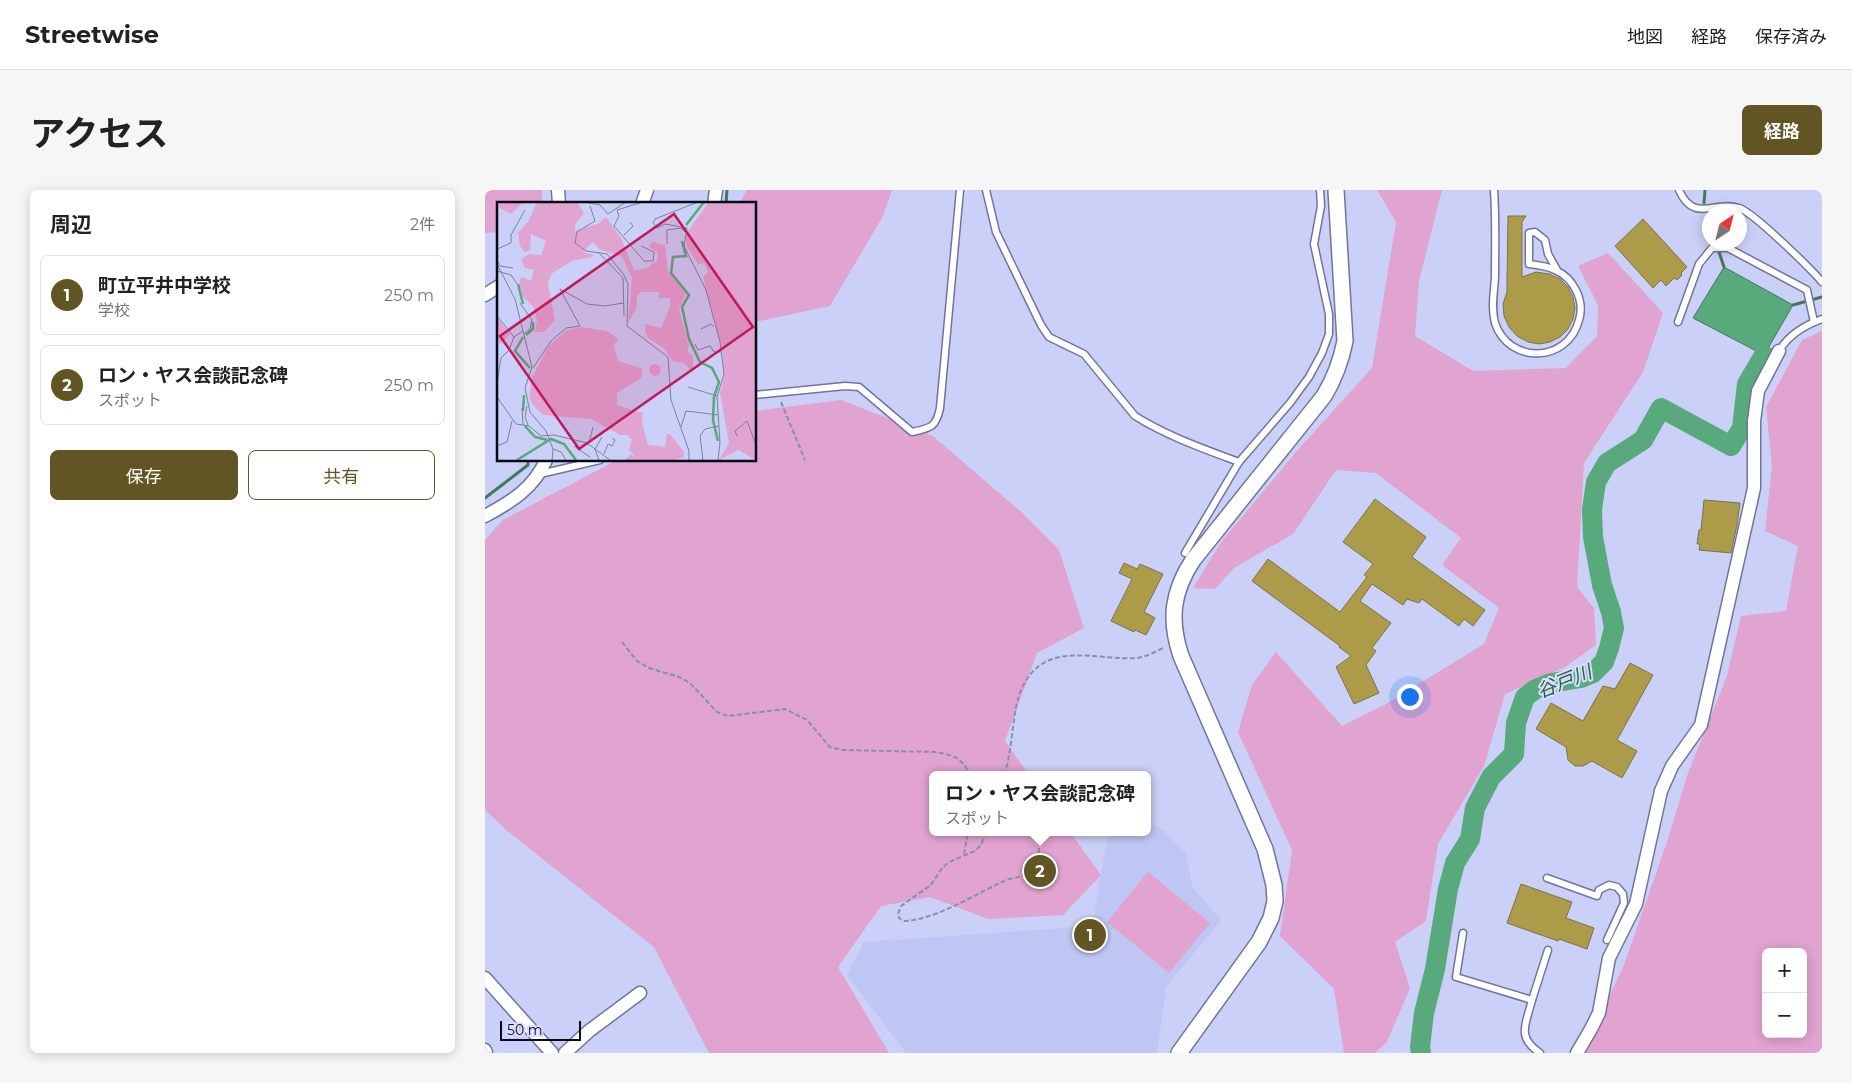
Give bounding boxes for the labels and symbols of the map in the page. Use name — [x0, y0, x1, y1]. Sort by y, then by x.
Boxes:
inset map — [497, 202, 756, 461]
north arrow — [1702, 205, 1747, 250]
water label: 谷戸川 — [1533, 659, 1597, 703]
your location — [1397, 684, 1423, 710]
pin: 2 — [1024, 852, 1056, 890]
pin: 1 — [1074, 916, 1106, 954]
scale bar — [500, 1018, 581, 1041]

